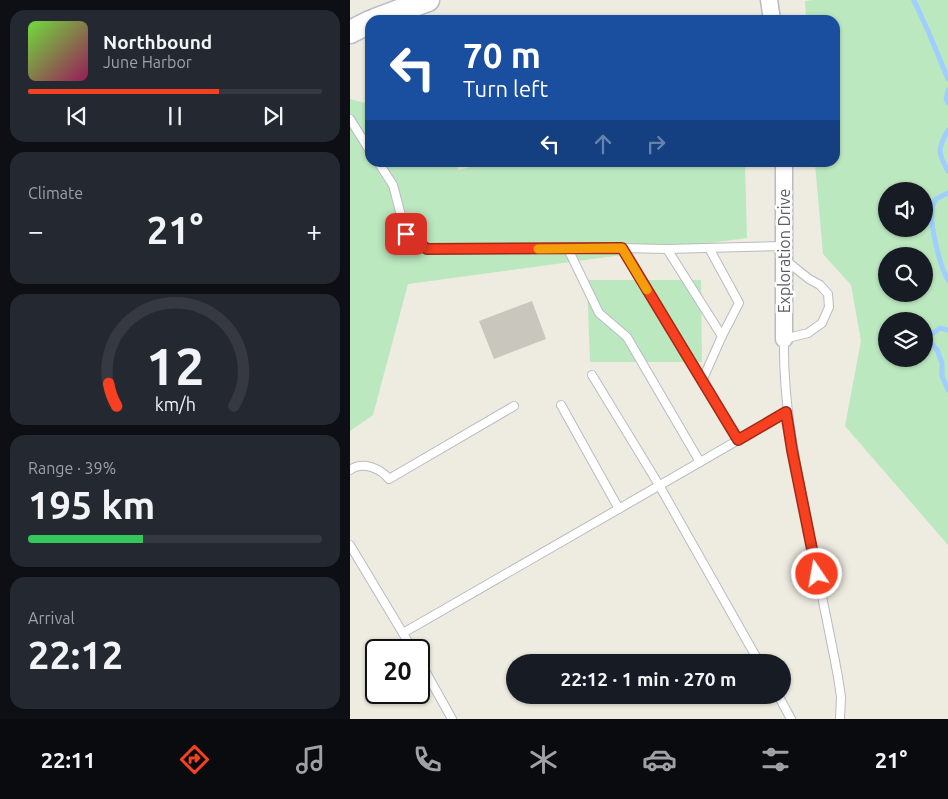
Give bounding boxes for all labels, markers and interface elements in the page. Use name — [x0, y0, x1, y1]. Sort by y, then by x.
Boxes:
text: Northbound — [103, 31, 212, 53]
icon: left — [380, 35, 445, 100]
text: 70 m — [463, 35, 541, 75]
text: June Harbor — [103, 53, 192, 71]
text: Turn left — [463, 76, 548, 101]
icon: previous — [63, 102, 91, 130]
icon: pause — [161, 102, 189, 130]
icon: next — [259, 102, 287, 130]
icon: left — [536, 130, 564, 158]
icon: ahead — [589, 130, 617, 158]
icon: right — [642, 130, 670, 158]
map controls — [878, 182, 933, 367]
button: sound — [878, 182, 933, 237]
text: Climate — [28, 184, 83, 202]
street label: Exploration Drive — [775, 189, 793, 313]
text: 21° — [147, 209, 203, 251]
pin — [385, 213, 427, 255]
text: − — [28, 215, 44, 246]
text: + — [306, 215, 322, 246]
icon: arrive — [392, 220, 420, 248]
button: search — [878, 247, 933, 302]
button: layers — [878, 312, 933, 367]
text: 12 — [146, 337, 204, 395]
text: km/h — [154, 394, 196, 414]
text: Range · 39% — [28, 459, 116, 477]
text: 195 km — [28, 484, 155, 526]
position arrow — [790, 547, 842, 599]
text: Arrival — [28, 609, 75, 627]
text: 22:12 — [28, 634, 123, 676]
speed limit sign: 20 — [365, 639, 430, 704]
text: 22:12 · 1 min · 270 m — [561, 668, 736, 690]
icon: directions — [177, 742, 212, 777]
icon: music — [293, 742, 328, 777]
icon: phone — [410, 742, 445, 777]
icon: climate — [526, 742, 561, 777]
icon: car — [642, 742, 677, 777]
icon: filters — [758, 742, 793, 777]
text: 22:11 — [41, 747, 96, 772]
text: 21° — [875, 747, 907, 772]

